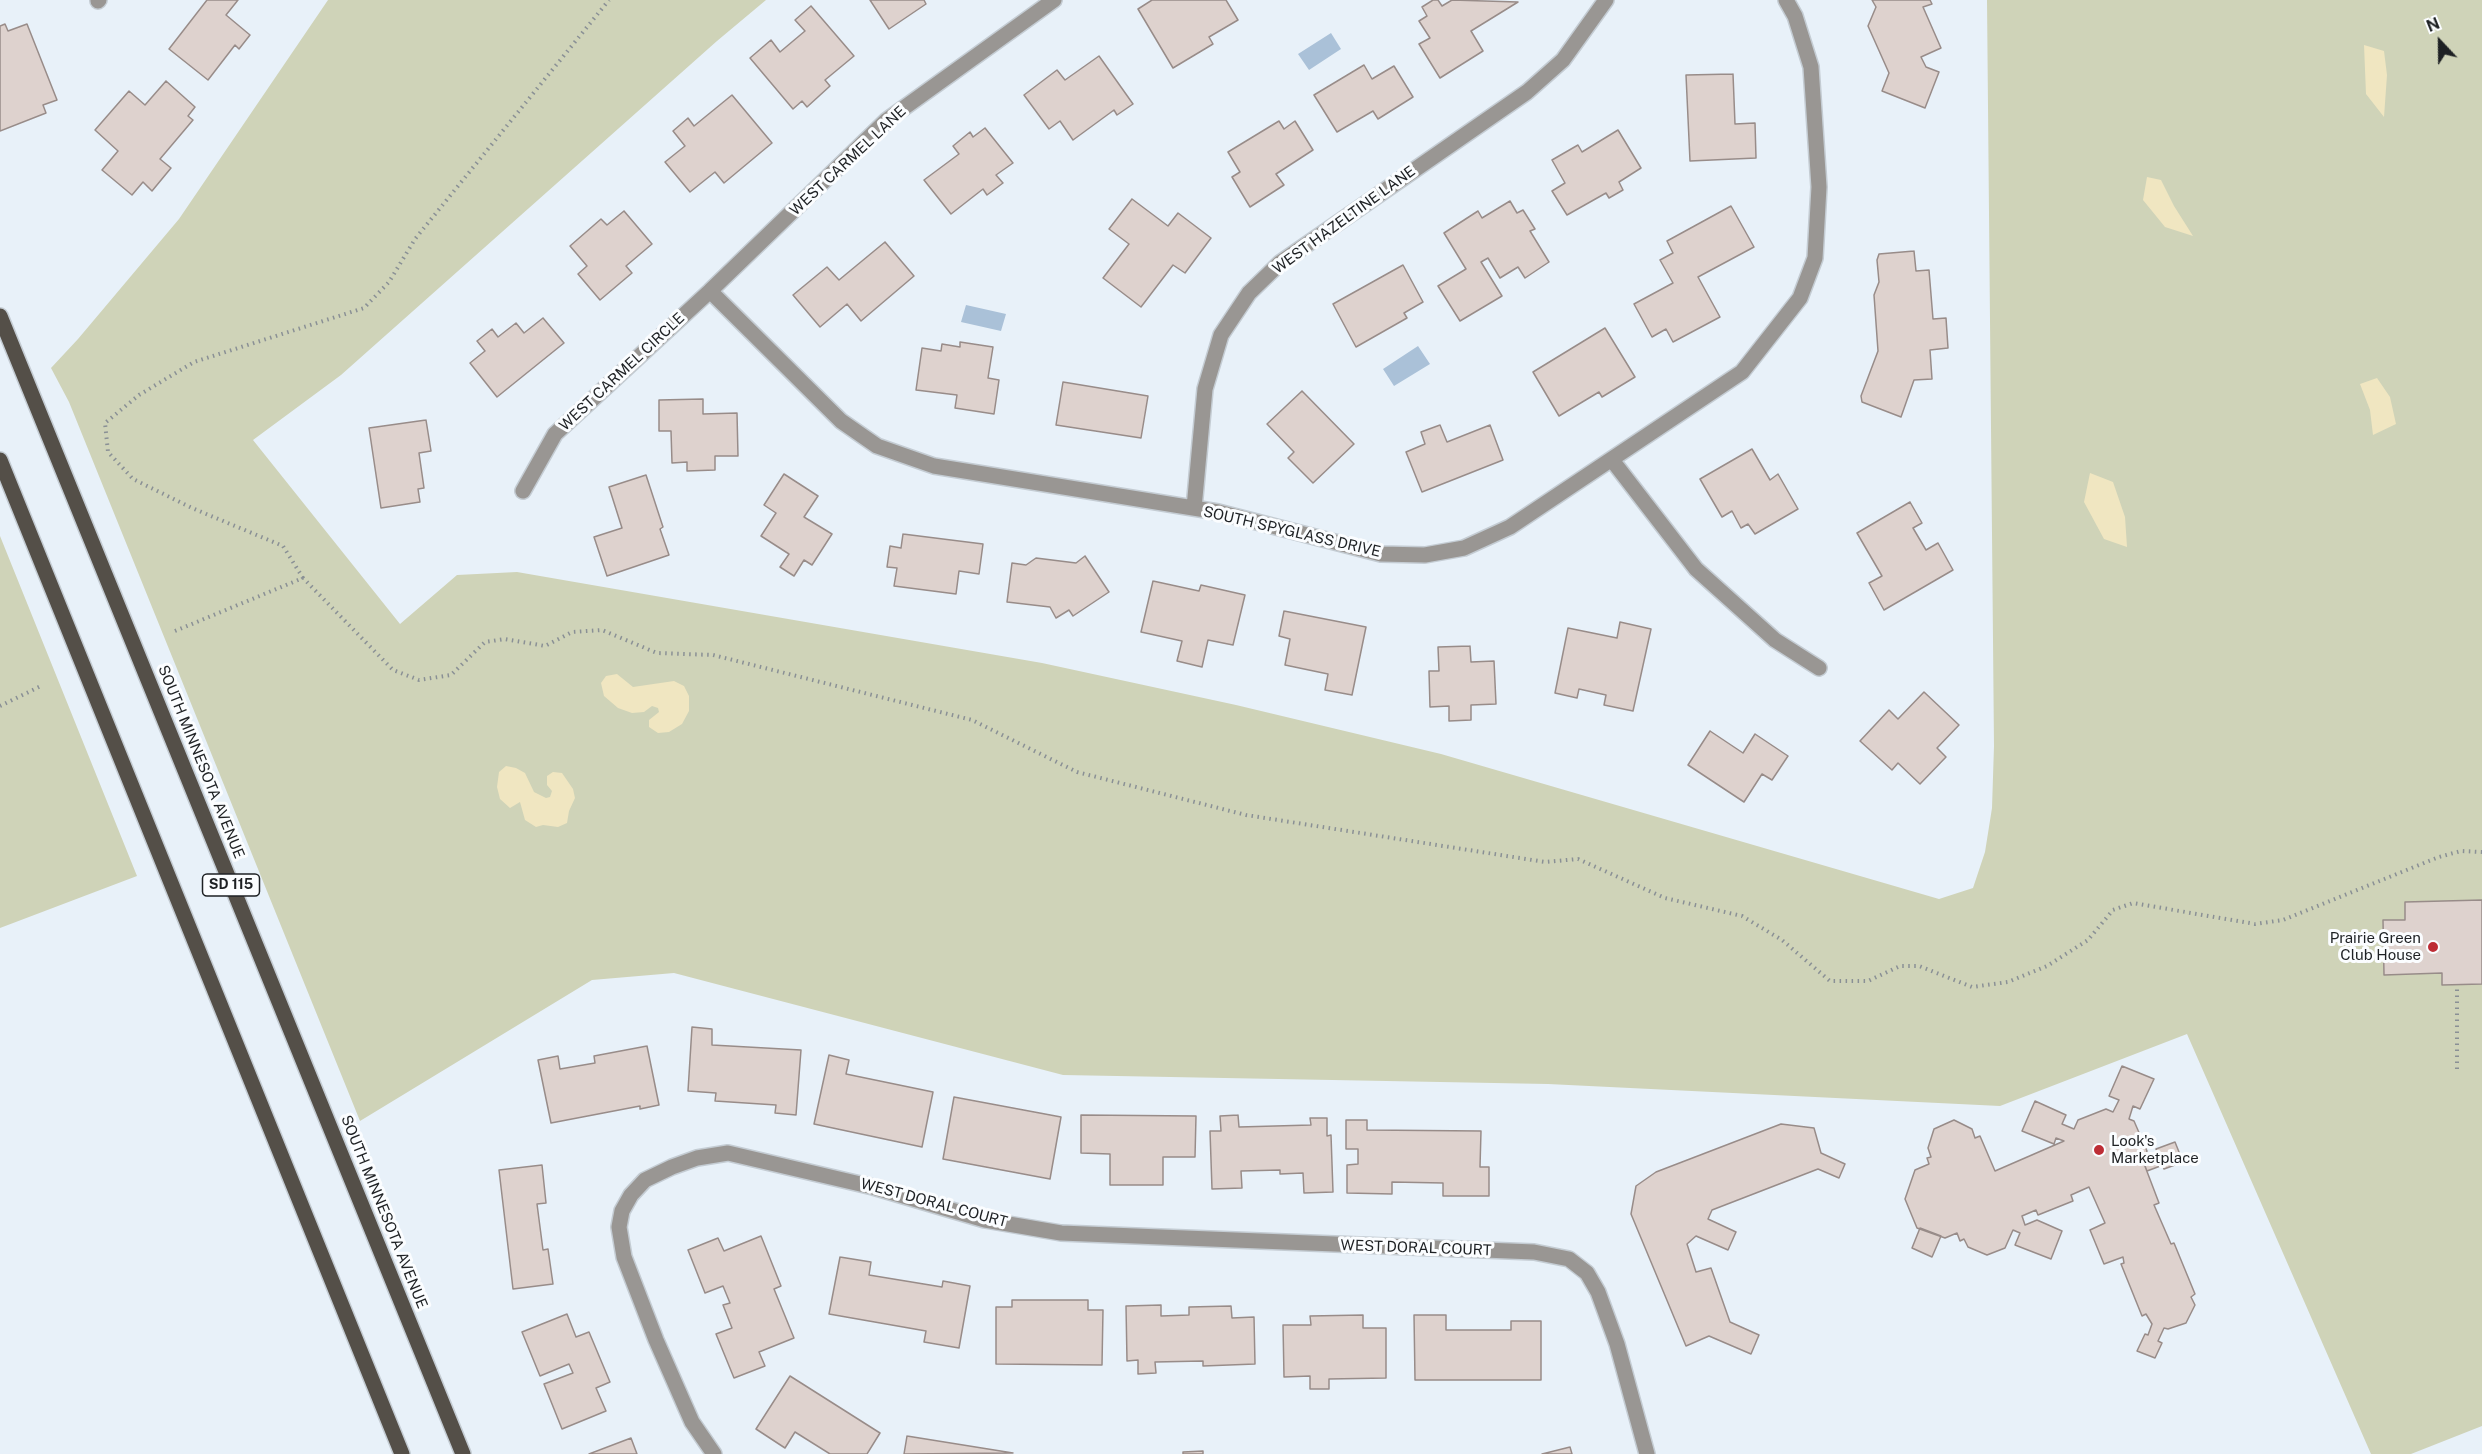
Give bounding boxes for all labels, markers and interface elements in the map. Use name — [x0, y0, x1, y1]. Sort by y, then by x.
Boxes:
north arrow — [2410, 12, 2470, 72]
text: N — [2424, 14, 2442, 36]
street label: WEST CARMEL LANE — [786, 103, 910, 219]
street label: WEST HAZELTINE LANE — [1269, 162, 1419, 278]
street label: WEST CARMEL CIRCLE — [556, 309, 688, 435]
street label: SOUTH SPYGLASS DRIVE — [1201, 503, 1383, 561]
street label: SOUTH MINNESOTA AVENUE — [154, 663, 248, 861]
road number: SD 115 — [202, 874, 260, 896]
place label: Prairie Green Club House — [2330, 929, 2421, 964]
marker: Prairie Green Club House — [2426, 940, 2440, 954]
street label: SOUTH MINNESOTA AVENUE — [337, 1113, 431, 1311]
place label: Look's Marketplace — [2111, 1132, 2199, 1167]
marker: Look's Marketplace — [2092, 1143, 2106, 1157]
street label: WEST DORAL COURT — [859, 1175, 1009, 1231]
street label: WEST DORAL COURT — [1340, 1236, 1492, 1260]

